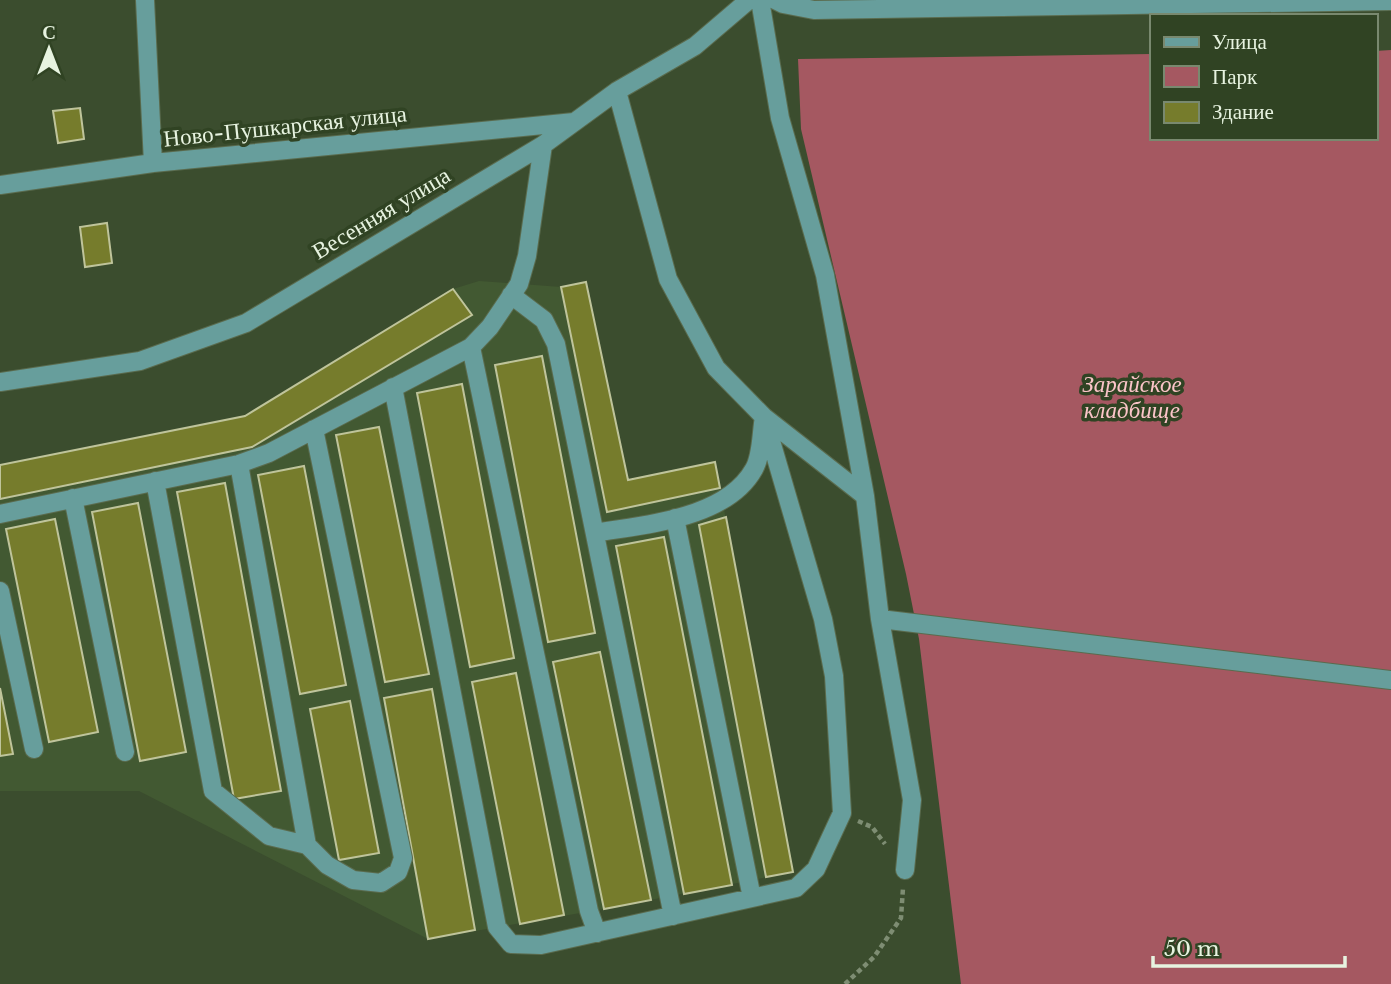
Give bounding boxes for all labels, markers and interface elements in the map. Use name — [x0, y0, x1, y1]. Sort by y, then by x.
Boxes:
north arrow — [14, 14, 84, 84]
legend — [1150, 14, 1377, 140]
text: С — [42, 21, 56, 44]
text: Улица — [1212, 29, 1267, 55]
text: Парк — [1212, 64, 1258, 90]
street label: Ново-Пушкарская улица — [162, 99, 408, 153]
text: Здание — [1212, 99, 1274, 125]
street label: Весенняя улица — [307, 161, 455, 265]
park label: Зарайское кладбище — [1082, 370, 1182, 424]
scale bar — [1153, 925, 1346, 969]
text: 50 m — [1164, 936, 1220, 962]

